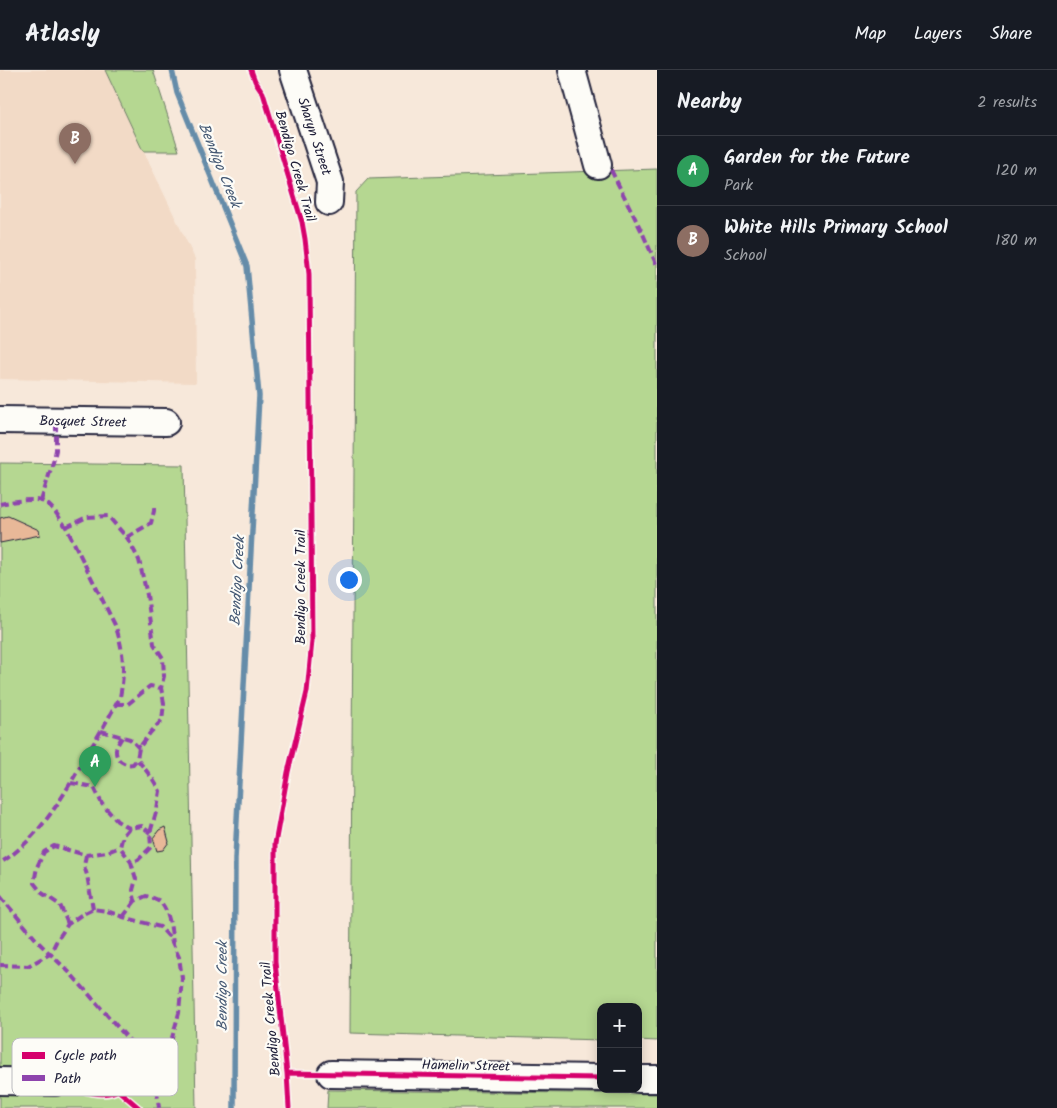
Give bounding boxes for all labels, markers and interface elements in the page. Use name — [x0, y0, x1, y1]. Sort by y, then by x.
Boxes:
text: Atlasly — [25, 15, 100, 54]
text: Map — [855, 20, 886, 49]
text: Layers — [914, 20, 962, 49]
text: Share — [990, 20, 1032, 49]
text: Nearby — [677, 86, 742, 119]
text: 2 results — [977, 90, 1037, 115]
street label: Sharyn Street — [291, 94, 337, 179]
street label: Bendigo Creek Trail — [269, 108, 322, 225]
water label: Bendigo Creek — [191, 119, 248, 213]
pin: B — [59, 123, 91, 164]
text: Garden for the Future — [724, 143, 910, 173]
text: A — [688, 158, 698, 183]
text: 120 m — [996, 158, 1037, 183]
text: Park — [724, 173, 753, 198]
text: White Hills Primary School — [724, 213, 948, 243]
text: B — [688, 228, 698, 253]
text: 180 m — [995, 228, 1037, 253]
text: School — [724, 243, 767, 268]
street label: Bosquet Street — [39, 410, 127, 434]
street label: Bendigo Creek Trail — [290, 529, 312, 644]
water label: Bendigo Creek — [224, 534, 252, 627]
your location — [336, 567, 362, 593]
pin: A — [79, 746, 111, 787]
water label: Bendigo Creek — [211, 939, 235, 1031]
street label: Bendigo Creek Trail — [255, 960, 287, 1077]
map controls — [597, 1003, 642, 1093]
button: + — [597, 1003, 642, 1048]
legend — [12, 1038, 178, 1096]
text: Cycle path — [54, 1045, 117, 1067]
button: − — [597, 1048, 642, 1093]
street label: Hamelin Street — [421, 1054, 511, 1078]
text: Path — [54, 1068, 81, 1090]

